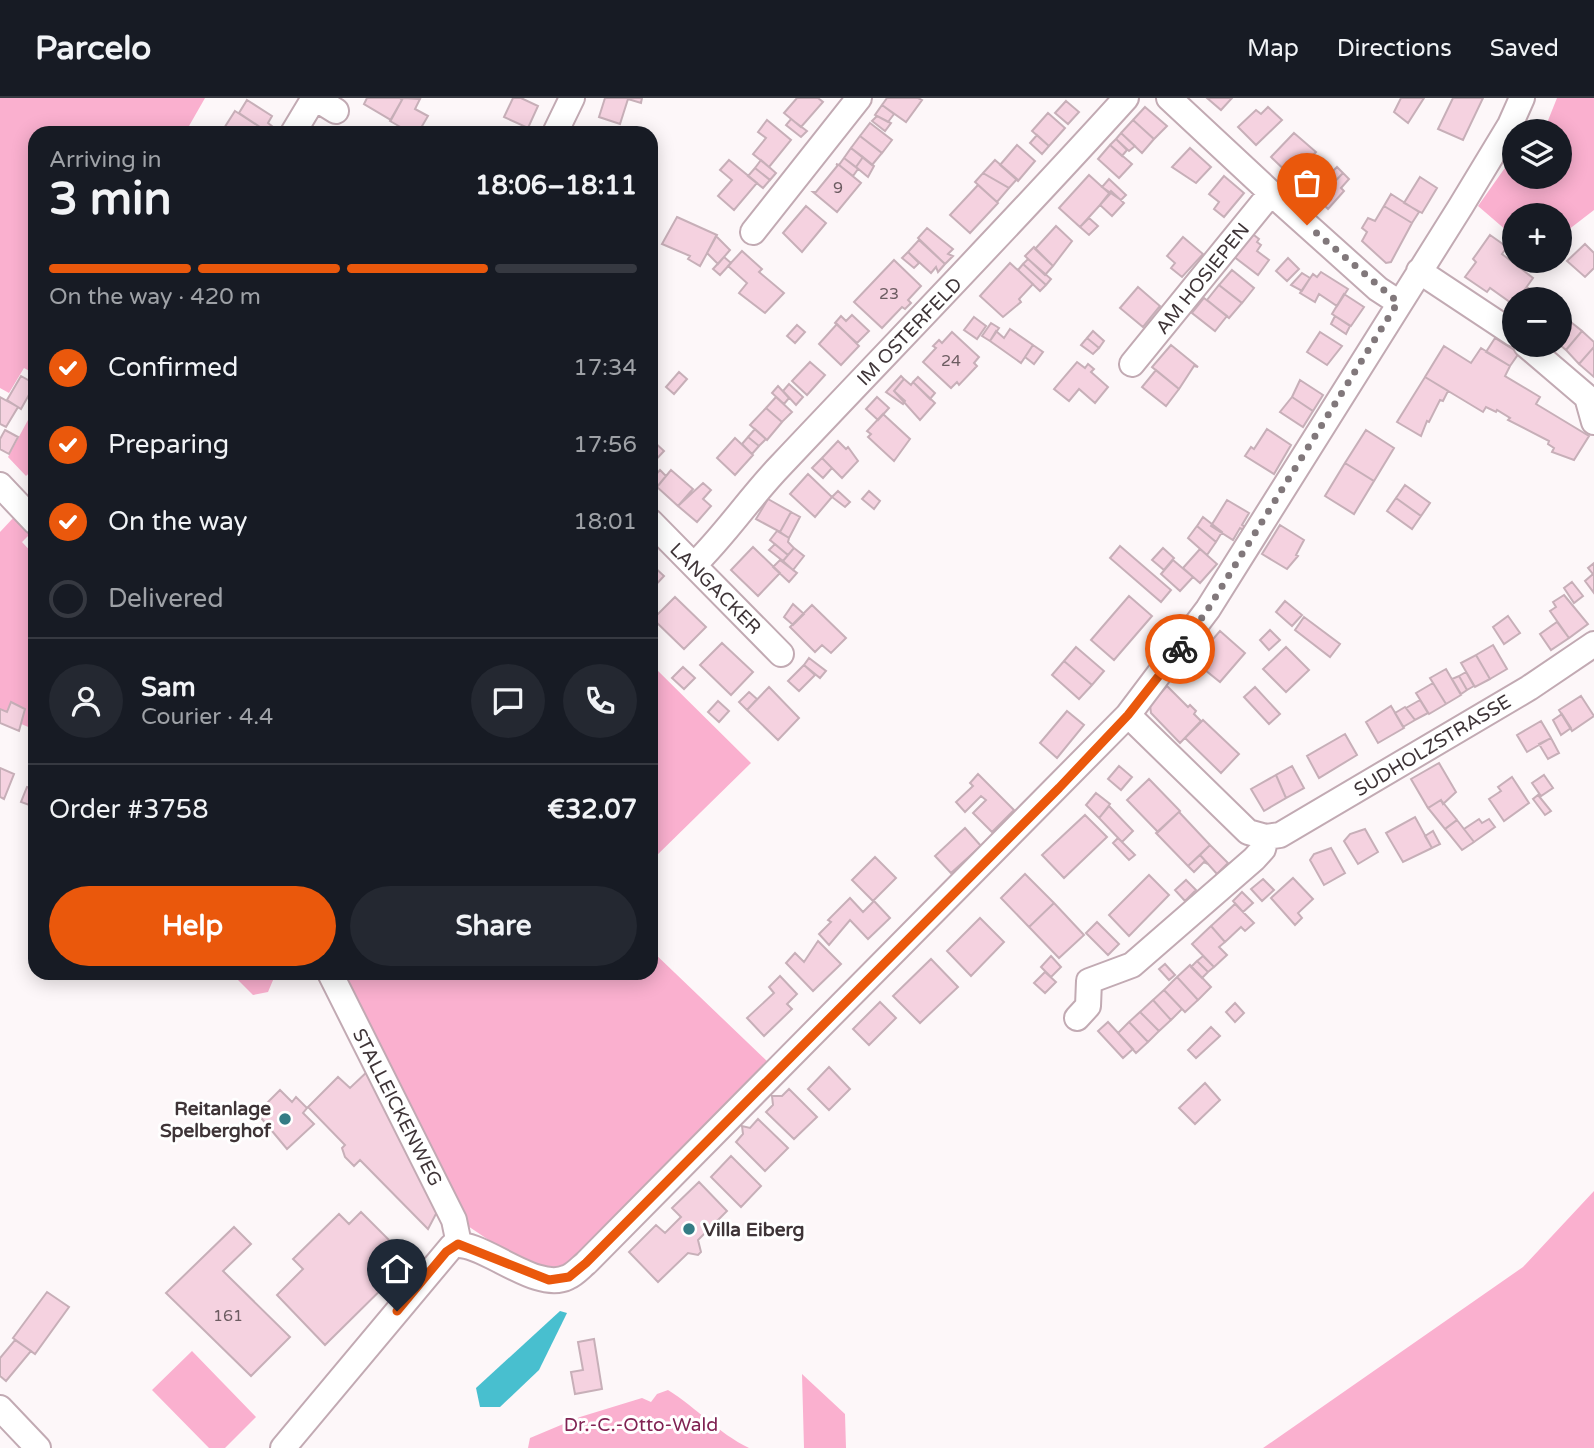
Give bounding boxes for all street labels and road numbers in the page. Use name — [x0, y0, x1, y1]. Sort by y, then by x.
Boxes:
street label: AM HOSIEPEN — [1151, 219, 1254, 339]
street label: IM OSTERFELD — [853, 273, 967, 390]
street label: LANGACKER — [665, 539, 765, 639]
street label: SUDHOLZSTRASSE — [1350, 690, 1515, 801]
street label: STALLEICKENWEG — [348, 1025, 446, 1190]

